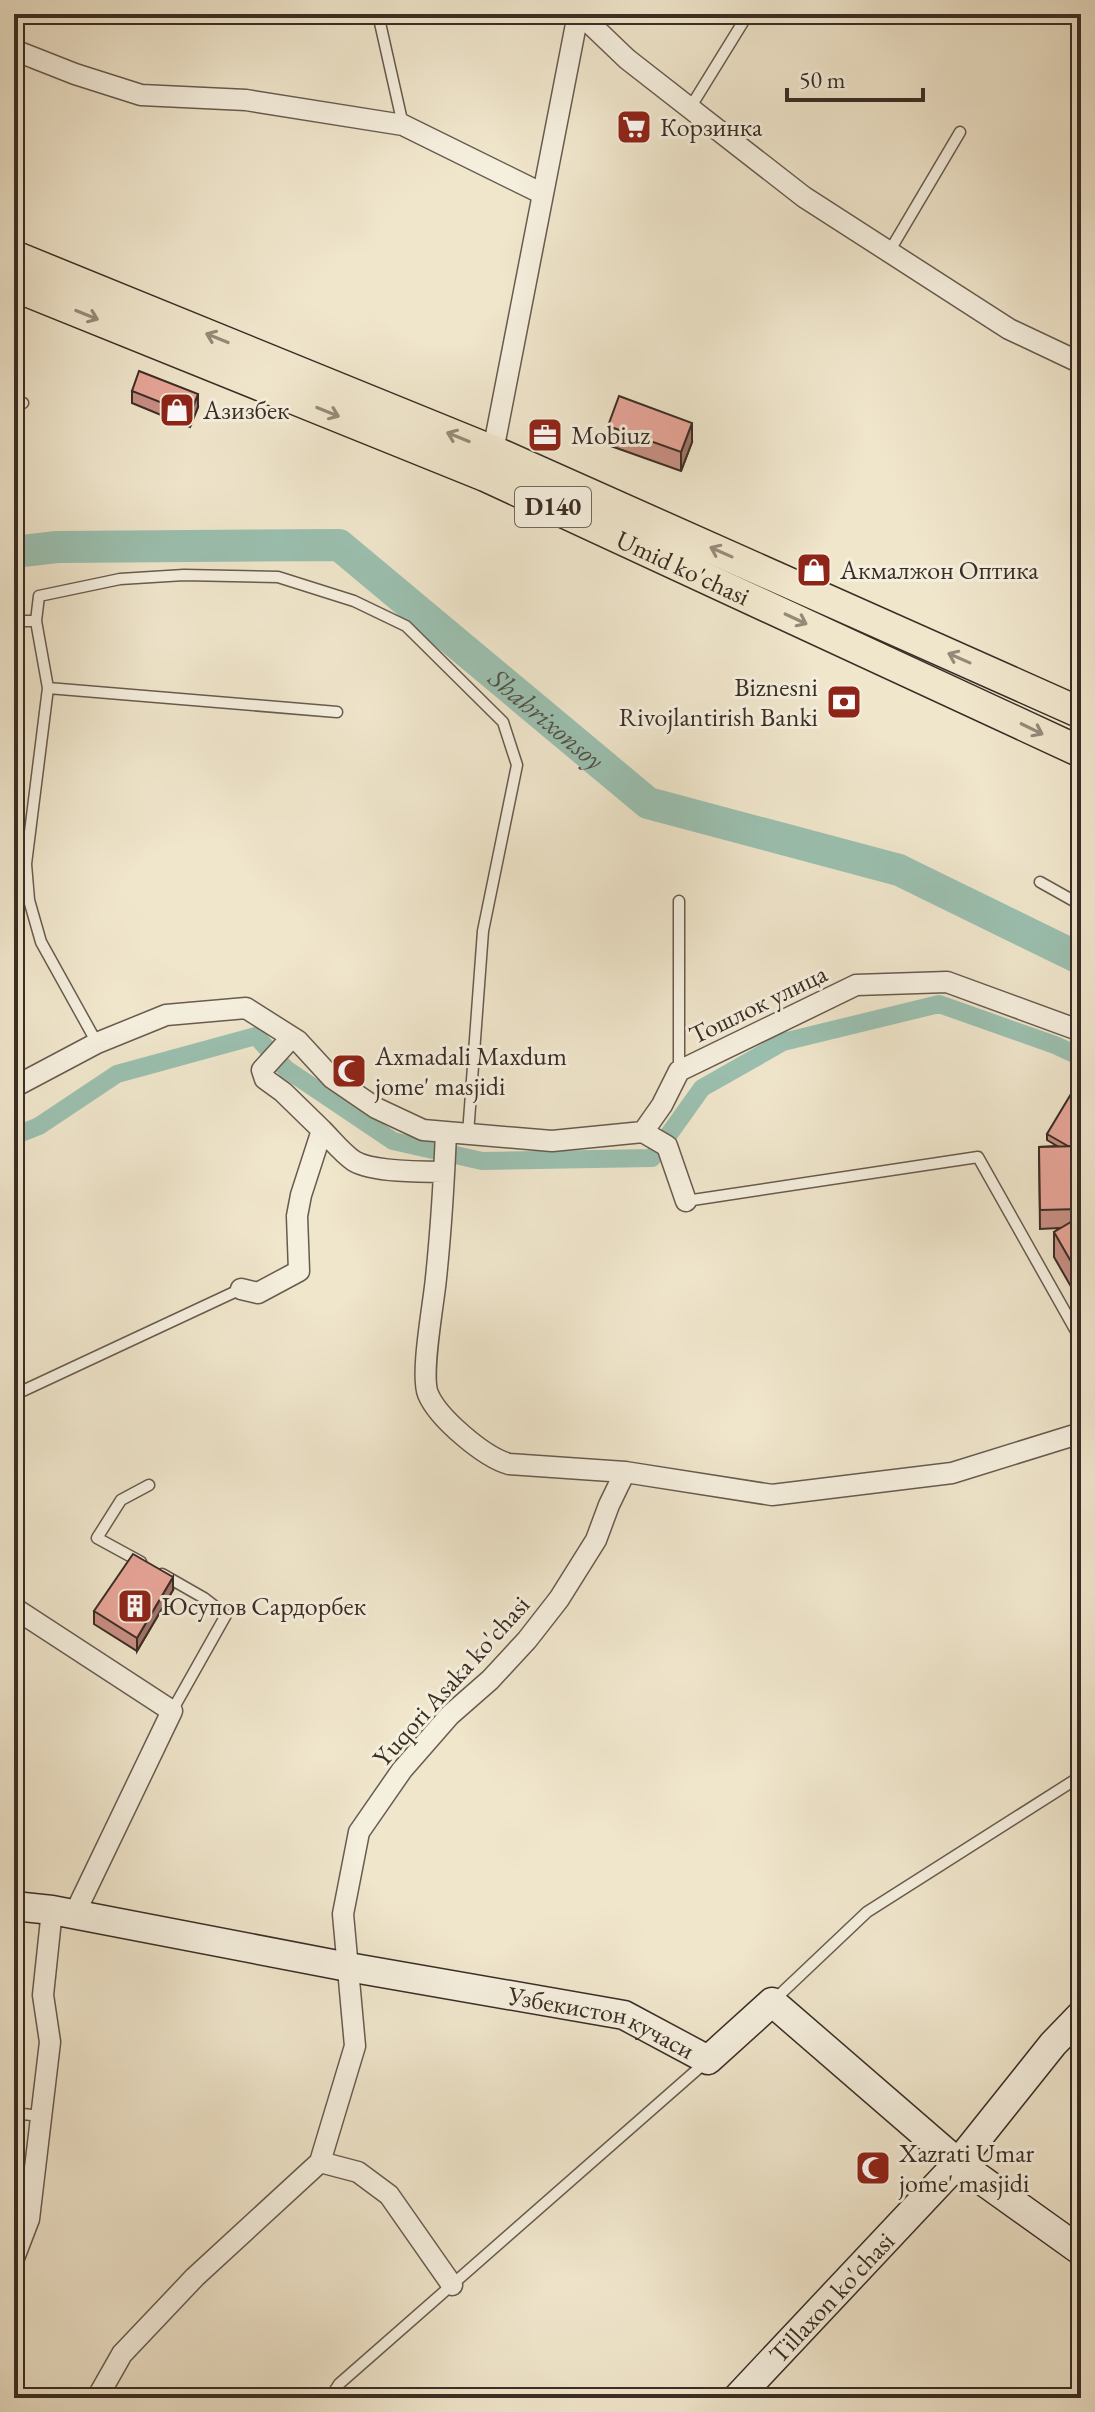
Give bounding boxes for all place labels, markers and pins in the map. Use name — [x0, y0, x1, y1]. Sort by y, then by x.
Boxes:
supermarket icon: Корзинка — [615, 108, 653, 146]
place label: Корзинка — [660, 110, 763, 144]
shop icon: Азизбек — [158, 391, 196, 429]
place label: Азизбек — [202, 393, 290, 427]
office icon: Mobiuz — [526, 416, 564, 454]
place label: Mobiuz — [571, 418, 650, 452]
shop icon: Акмалжон Оптика — [795, 551, 833, 589]
place label: Акмалжон Оптика — [839, 553, 1039, 587]
place label: Biznesni Rivojlantirish Banki — [619, 670, 818, 734]
bank icon: Biznesni Rivojlantirish Banki — [825, 683, 863, 721]
place label: Axmadali Maxdum jome' masjidi — [374, 1039, 567, 1103]
mosque icon: Axmadali Maxdum jome' masjidi — [330, 1052, 368, 1090]
building icon: Юсупов Сардорбек — [116, 1587, 154, 1625]
place label: Юсупов Сардорбек — [161, 1589, 367, 1623]
place label: Xazrati Umar jome' masjidi — [898, 2136, 1035, 2200]
mosque icon: Xazrati Umar jome' masjidi — [854, 2149, 892, 2187]

